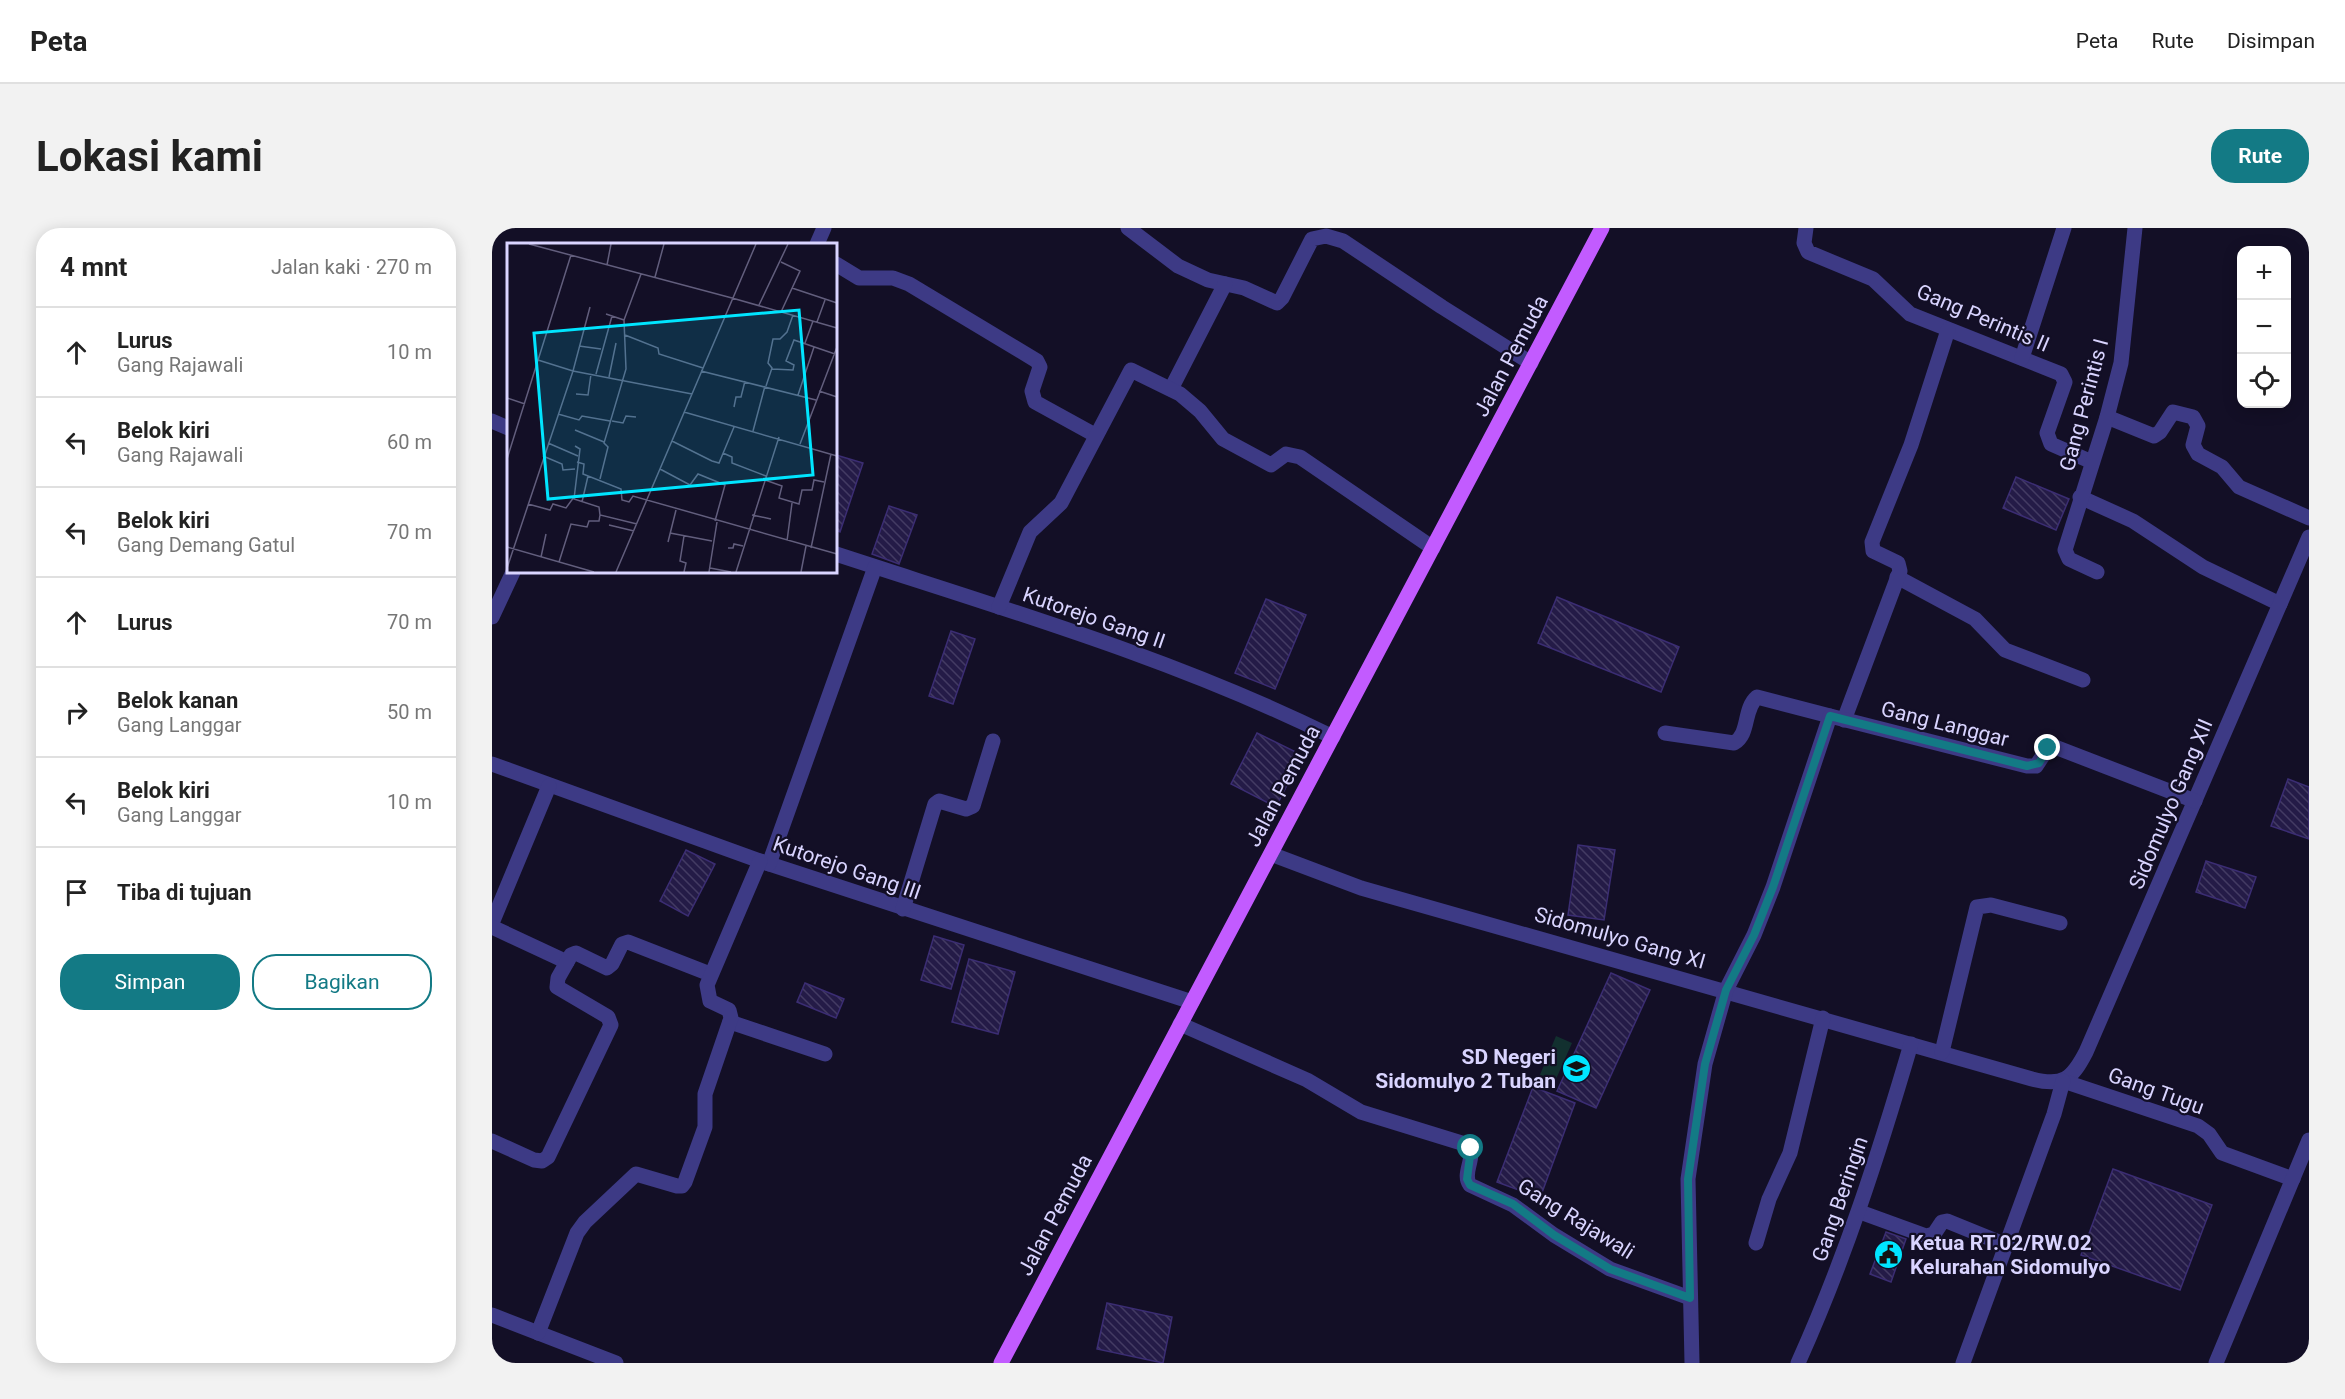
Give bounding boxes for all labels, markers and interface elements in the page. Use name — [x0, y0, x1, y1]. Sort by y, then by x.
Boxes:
text: Peta — [30, 25, 87, 58]
text: Peta — [2076, 29, 2118, 53]
text: Rute — [2151, 29, 2194, 53]
text: Disimpan — [2227, 29, 2315, 53]
button: Rute — [2211, 129, 2309, 183]
text: Lokasi kami — [36, 132, 263, 181]
inset map — [507, 243, 837, 573]
map controls — [2237, 246, 2291, 408]
button: + — [2237, 246, 2291, 300]
text: 4 mnt — [60, 252, 127, 282]
text: Jalan kaki · 270 m — [271, 255, 432, 279]
street label: Gang Perintis II — [1913, 279, 2053, 357]
street label: Jalan Pemuda — [1469, 291, 1553, 421]
button: − — [2237, 300, 2291, 354]
text: Lurus — [117, 328, 173, 353]
icon: ahead — [60, 336, 93, 369]
street label: Gang Perintis I — [2055, 336, 2113, 474]
text: 10 m — [387, 340, 432, 364]
text: Gang Rajawali — [117, 353, 243, 377]
button: locate — [2237, 354, 2291, 408]
text: Belok kiri — [117, 418, 210, 443]
icon: left — [60, 426, 93, 459]
text: 60 m — [387, 430, 432, 454]
text: Gang Rajawali — [117, 443, 243, 467]
text: Belok kiri — [117, 508, 210, 533]
icon: left — [60, 516, 93, 549]
text: 70 m — [387, 520, 432, 544]
text: Gang Demang Gatul — [117, 533, 295, 557]
street label: Kutorejo Gang II — [1020, 582, 1168, 654]
icon: ahead — [60, 606, 93, 639]
text: Lurus — [117, 610, 173, 635]
text: 70 m — [387, 610, 432, 634]
text: Belok kanan — [117, 688, 238, 713]
icon: right — [60, 696, 93, 729]
street label: Gang Langgar — [1879, 697, 2011, 751]
text: 50 m — [387, 700, 432, 724]
text: Gang Langgar — [117, 713, 242, 737]
street label: Sidomulyo Gang XII — [2124, 715, 2218, 893]
street label: Jalan Pemuda — [1241, 721, 1325, 851]
route end — [2034, 734, 2060, 760]
text: Belok kiri — [117, 778, 210, 803]
icon: left — [60, 786, 93, 819]
text: 10 m — [387, 790, 432, 814]
text: Gang Langgar — [117, 803, 242, 827]
street label: Kutorejo Gang III — [770, 831, 924, 905]
icon: arrive — [60, 876, 93, 909]
text: Tiba di tujuan — [117, 880, 252, 905]
street label: Sidomulyo Gang XI — [1532, 902, 1708, 974]
button: Simpan — [60, 954, 240, 1010]
button: Bagikan — [252, 954, 432, 1010]
place label: SD Negeri Sidomulyo 2 Tuban — [1375, 1045, 1556, 1093]
school or university icon: SD Negeri Sidomulyo 2 Tuban — [1561, 1053, 1593, 1085]
street label: Gang Tugu — [2105, 1063, 2207, 1119]
street label: Gang Beringin — [1807, 1133, 1873, 1265]
route start — [1457, 1134, 1483, 1160]
street label: Jalan Pemuda — [1013, 1150, 1097, 1280]
street label: Gang Rajawali — [1513, 1174, 1639, 1264]
place label: Ketua RT.02/RW.02 Kelurahan Sidomulyo — [1910, 1231, 2110, 1279]
public building icon: Ketua RT.02/RW.02 Kelurahan Sidomulyo — [1873, 1239, 1905, 1271]

